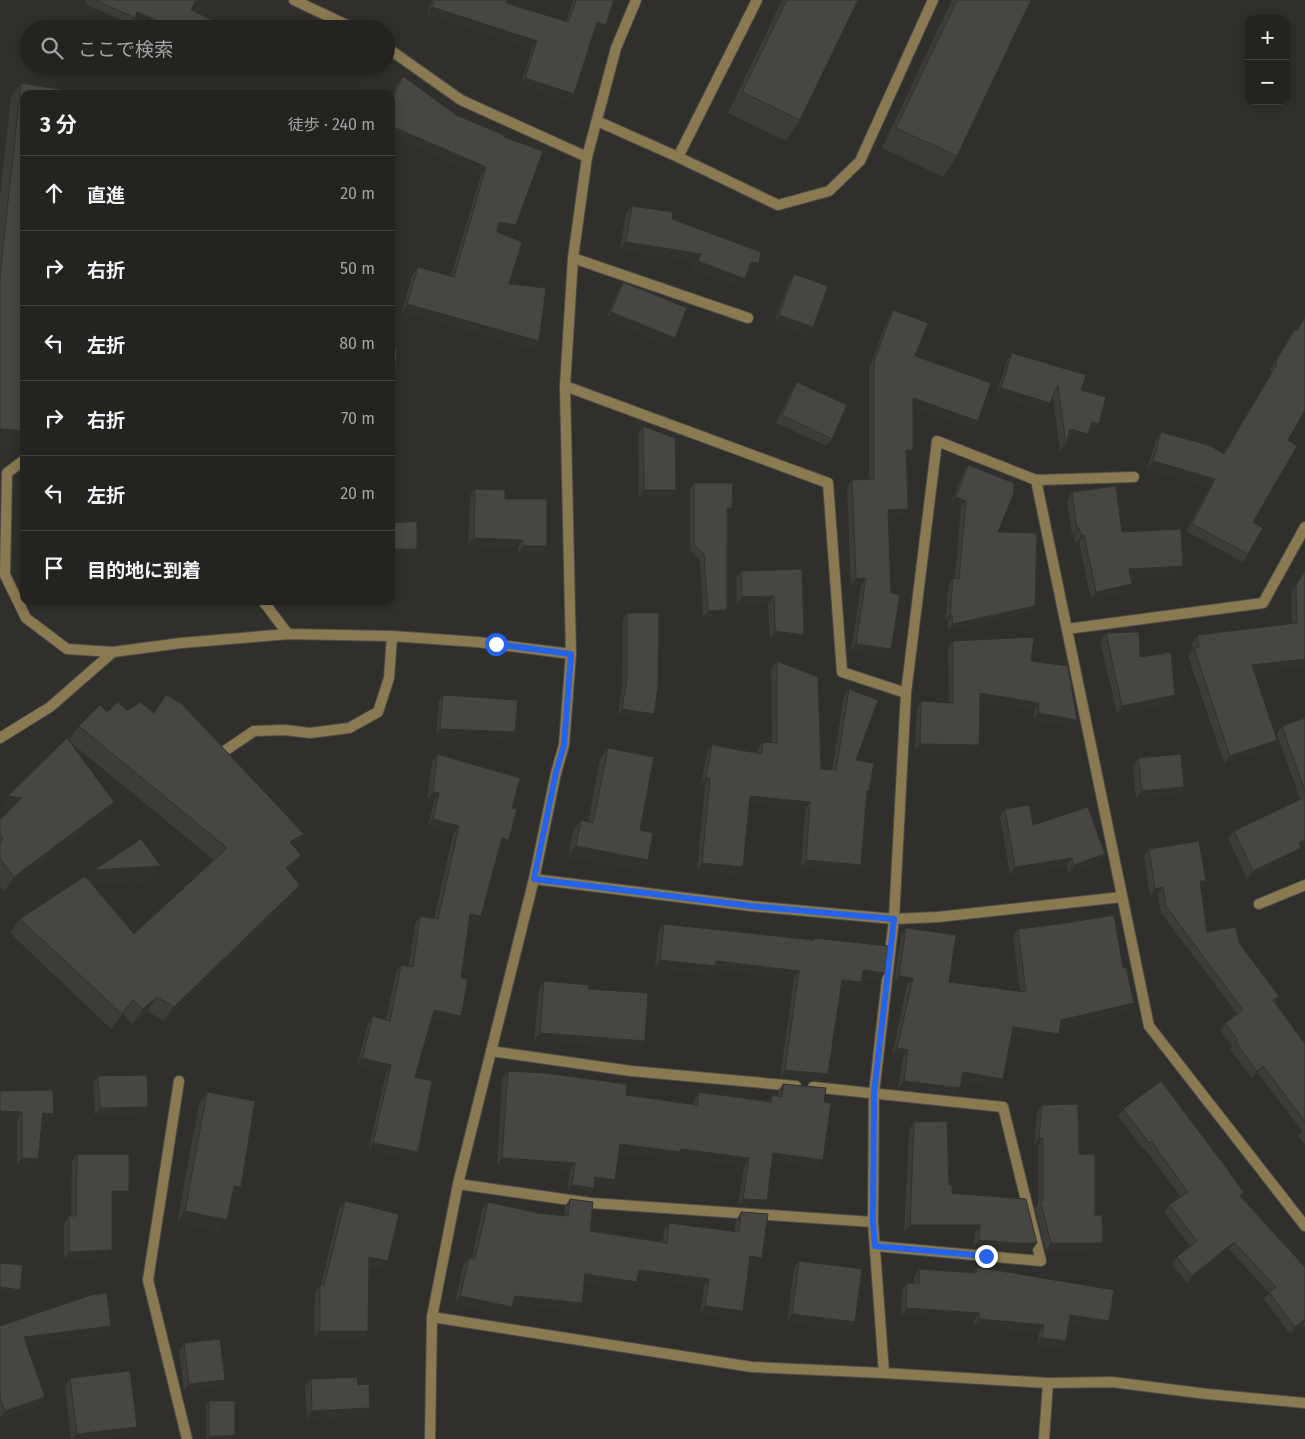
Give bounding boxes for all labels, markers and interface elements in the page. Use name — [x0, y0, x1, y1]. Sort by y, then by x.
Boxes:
map controls — [1245, 15, 1290, 105]
button: + — [1245, 15, 1290, 60]
search box — [20, 20, 395, 75]
icon: search — [38, 34, 66, 62]
text: ここで検索 — [78, 38, 173, 61]
button: − — [1245, 60, 1290, 105]
text: 3 分 — [40, 112, 77, 138]
text: 徒歩 · 240 m — [288, 115, 375, 134]
icon: ahead — [40, 179, 68, 207]
text: 直進 — [87, 184, 125, 207]
text: 20 m — [340, 184, 375, 203]
icon: right — [40, 254, 68, 282]
text: 右折 — [87, 259, 125, 282]
text: 50 m — [340, 259, 375, 278]
icon: left — [40, 329, 68, 357]
text: 左折 — [87, 334, 125, 357]
text: 80 m — [339, 334, 375, 353]
icon: right — [40, 404, 68, 432]
text: 右折 — [87, 409, 125, 432]
text: 70 m — [341, 409, 375, 428]
icon: left — [40, 479, 68, 507]
text: 左折 — [87, 484, 125, 507]
text: 20 m — [340, 484, 375, 503]
icon: arrive — [40, 554, 68, 582]
text: 目的地に到着 — [87, 559, 201, 582]
route start — [485, 633, 508, 656]
route end — [975, 1245, 998, 1268]

